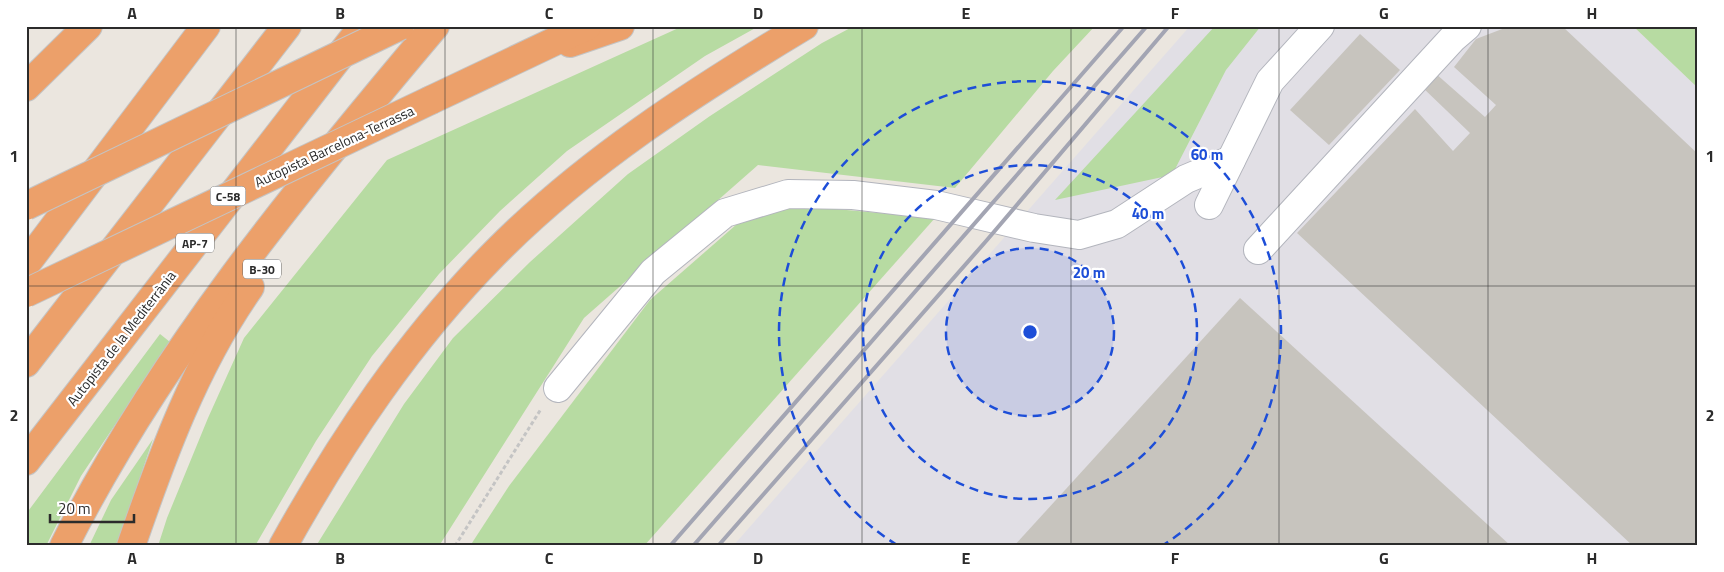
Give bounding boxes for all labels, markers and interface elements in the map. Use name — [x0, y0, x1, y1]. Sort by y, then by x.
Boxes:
text: A — [127, 1, 137, 25]
text: B — [335, 1, 345, 25]
text: C — [545, 1, 554, 25]
text: D — [753, 1, 763, 25]
text: E — [962, 1, 971, 25]
text: F — [1171, 1, 1180, 25]
text: G — [1379, 1, 1389, 25]
text: H — [1587, 1, 1597, 25]
street label: Autopista Barcelona-Terrassa — [251, 100, 417, 192]
text: 60 m — [1191, 143, 1223, 166]
text: 1 — [10, 144, 18, 168]
text: 1 — [1706, 144, 1714, 168]
road number: C-58 — [210, 187, 246, 206]
text: 40 m — [1132, 202, 1164, 225]
road number: AP-7 — [176, 234, 214, 252]
road number: B-30 — [243, 260, 281, 278]
text: 20 m — [1073, 261, 1105, 284]
street label: Autopista de la Mediterrània — [61, 266, 181, 410]
centre of rings — [1021, 323, 1039, 341]
text: 2 — [10, 403, 18, 427]
text: 2 — [1706, 403, 1714, 427]
scale bar — [50, 492, 134, 524]
text: 20 m — [58, 497, 91, 520]
text: A — [127, 546, 137, 570]
text: B — [335, 546, 345, 570]
text: C — [545, 546, 554, 570]
text: D — [753, 546, 763, 570]
text: E — [962, 546, 971, 570]
text: F — [1171, 546, 1180, 570]
text: G — [1379, 546, 1389, 570]
text: H — [1587, 546, 1597, 570]

